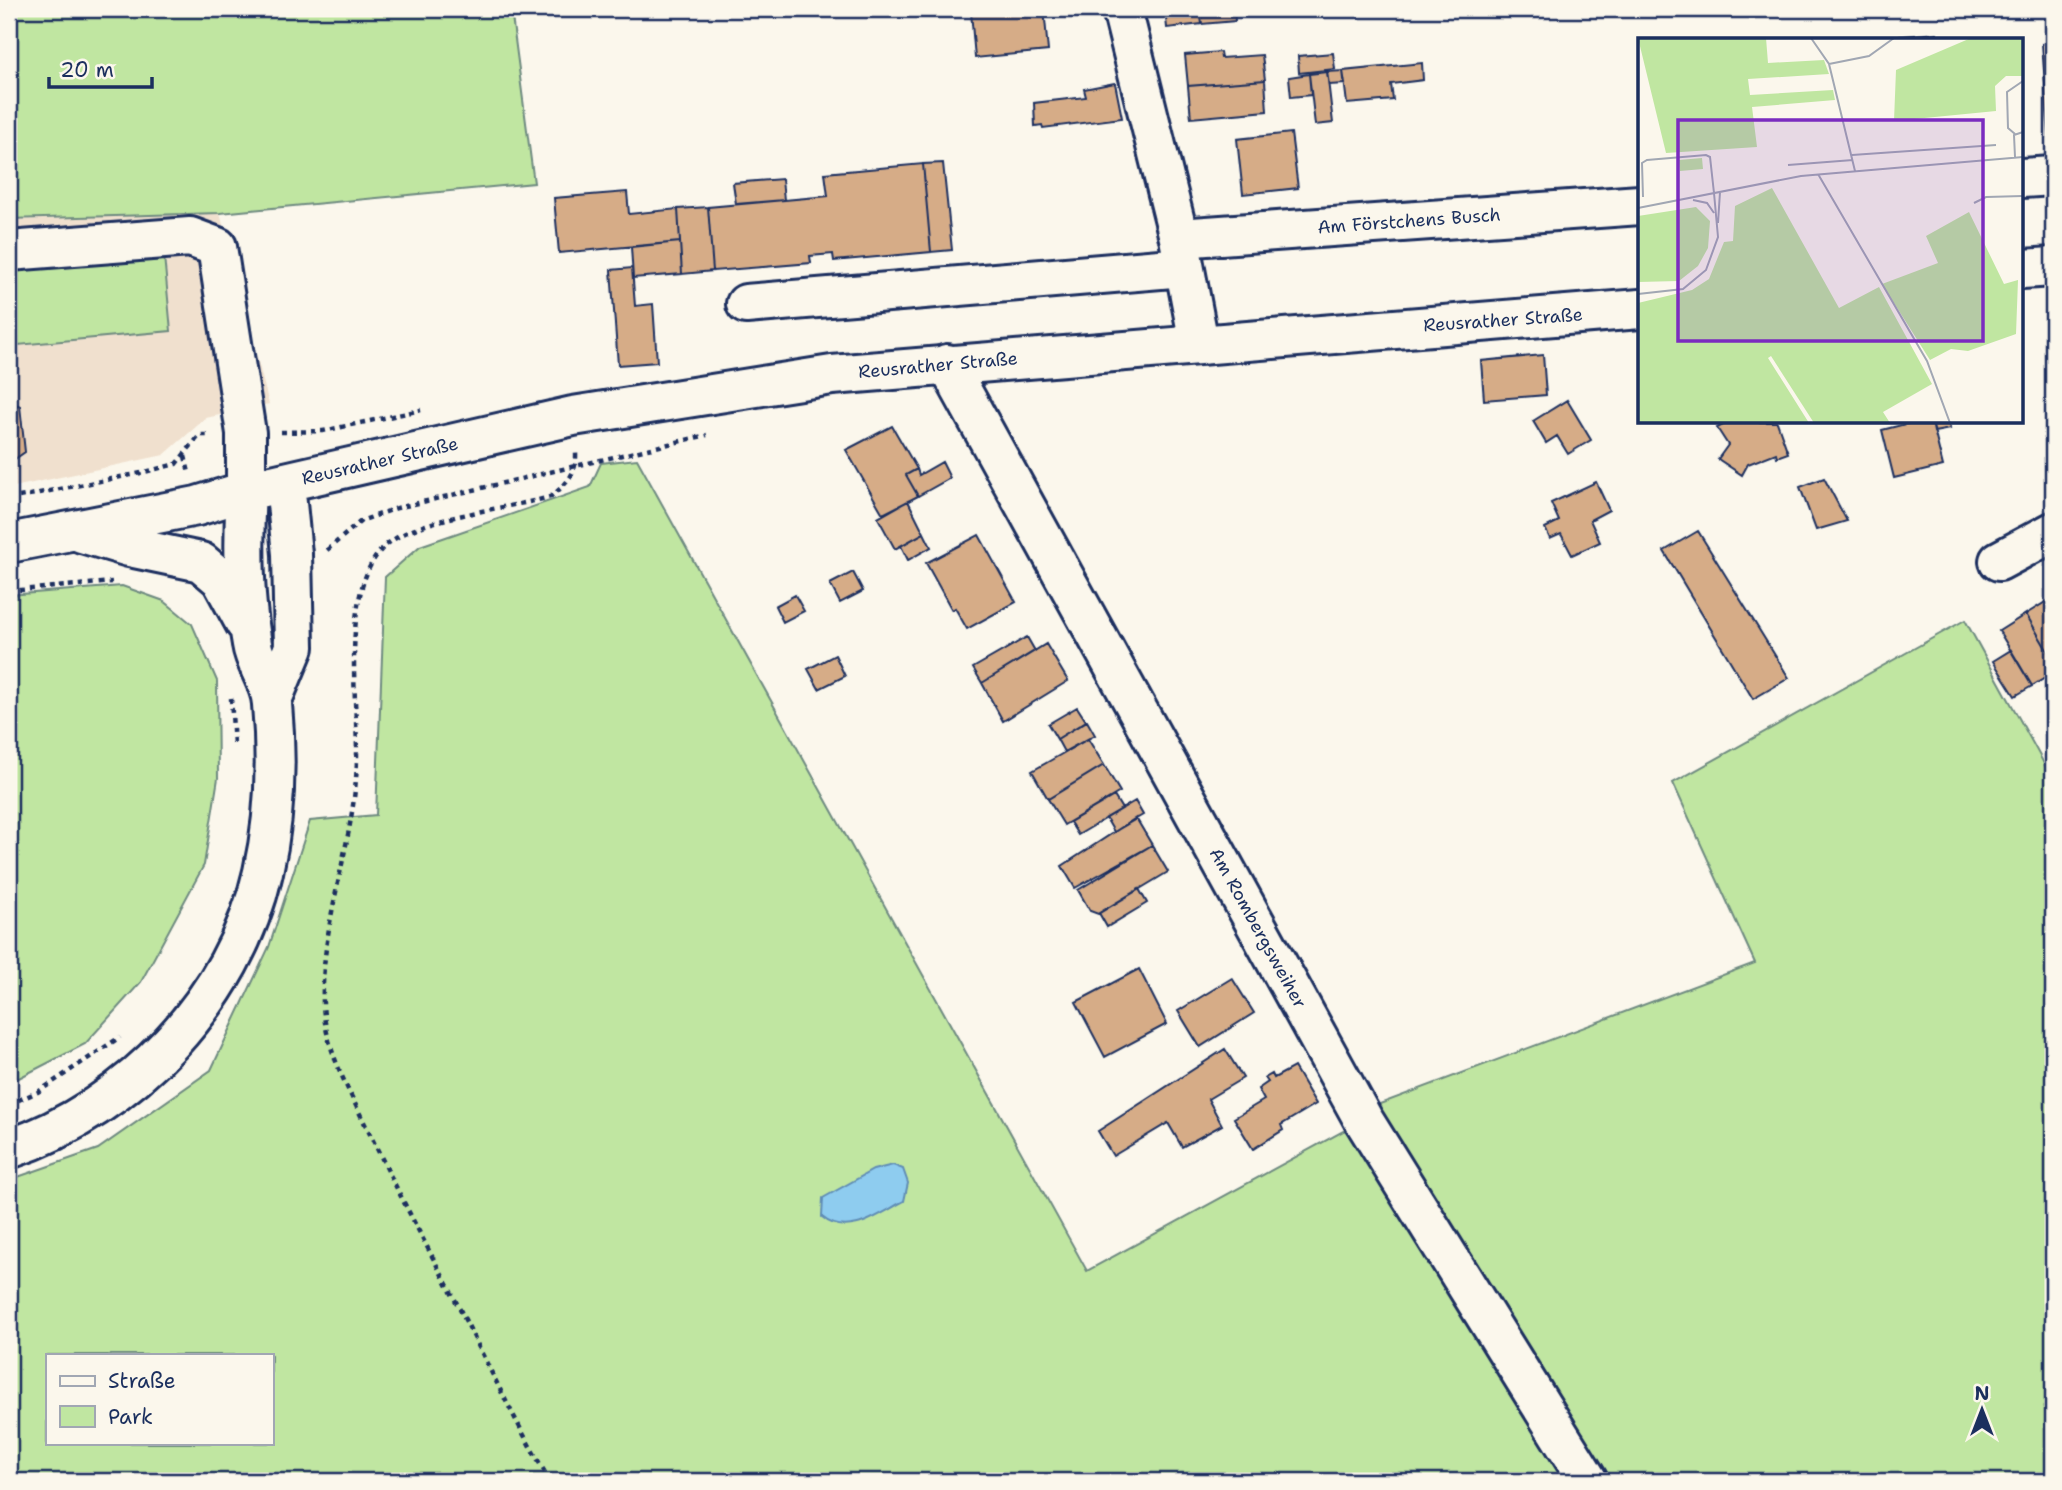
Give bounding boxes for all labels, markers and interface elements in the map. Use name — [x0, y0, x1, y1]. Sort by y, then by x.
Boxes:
inset map — [1638, 38, 2024, 424]
scale bar — [49, 46, 152, 90]
text: 20 m — [60, 56, 114, 84]
street label: Am Förstchens Busch — [1317, 203, 1501, 239]
street label: Reusrather Straße — [1422, 302, 1584, 338]
street label: Reusrather Straße — [857, 346, 1019, 384]
street label: Reusrather Straße — [299, 431, 461, 491]
street label: Am Rombergsweiher — [1204, 843, 1312, 1013]
legend — [46, 1354, 273, 1444]
text: Straße — [108, 1367, 176, 1395]
north arrow — [1946, 1374, 2016, 1444]
text: N — [1974, 1381, 1990, 1406]
text: Park — [108, 1403, 153, 1431]

